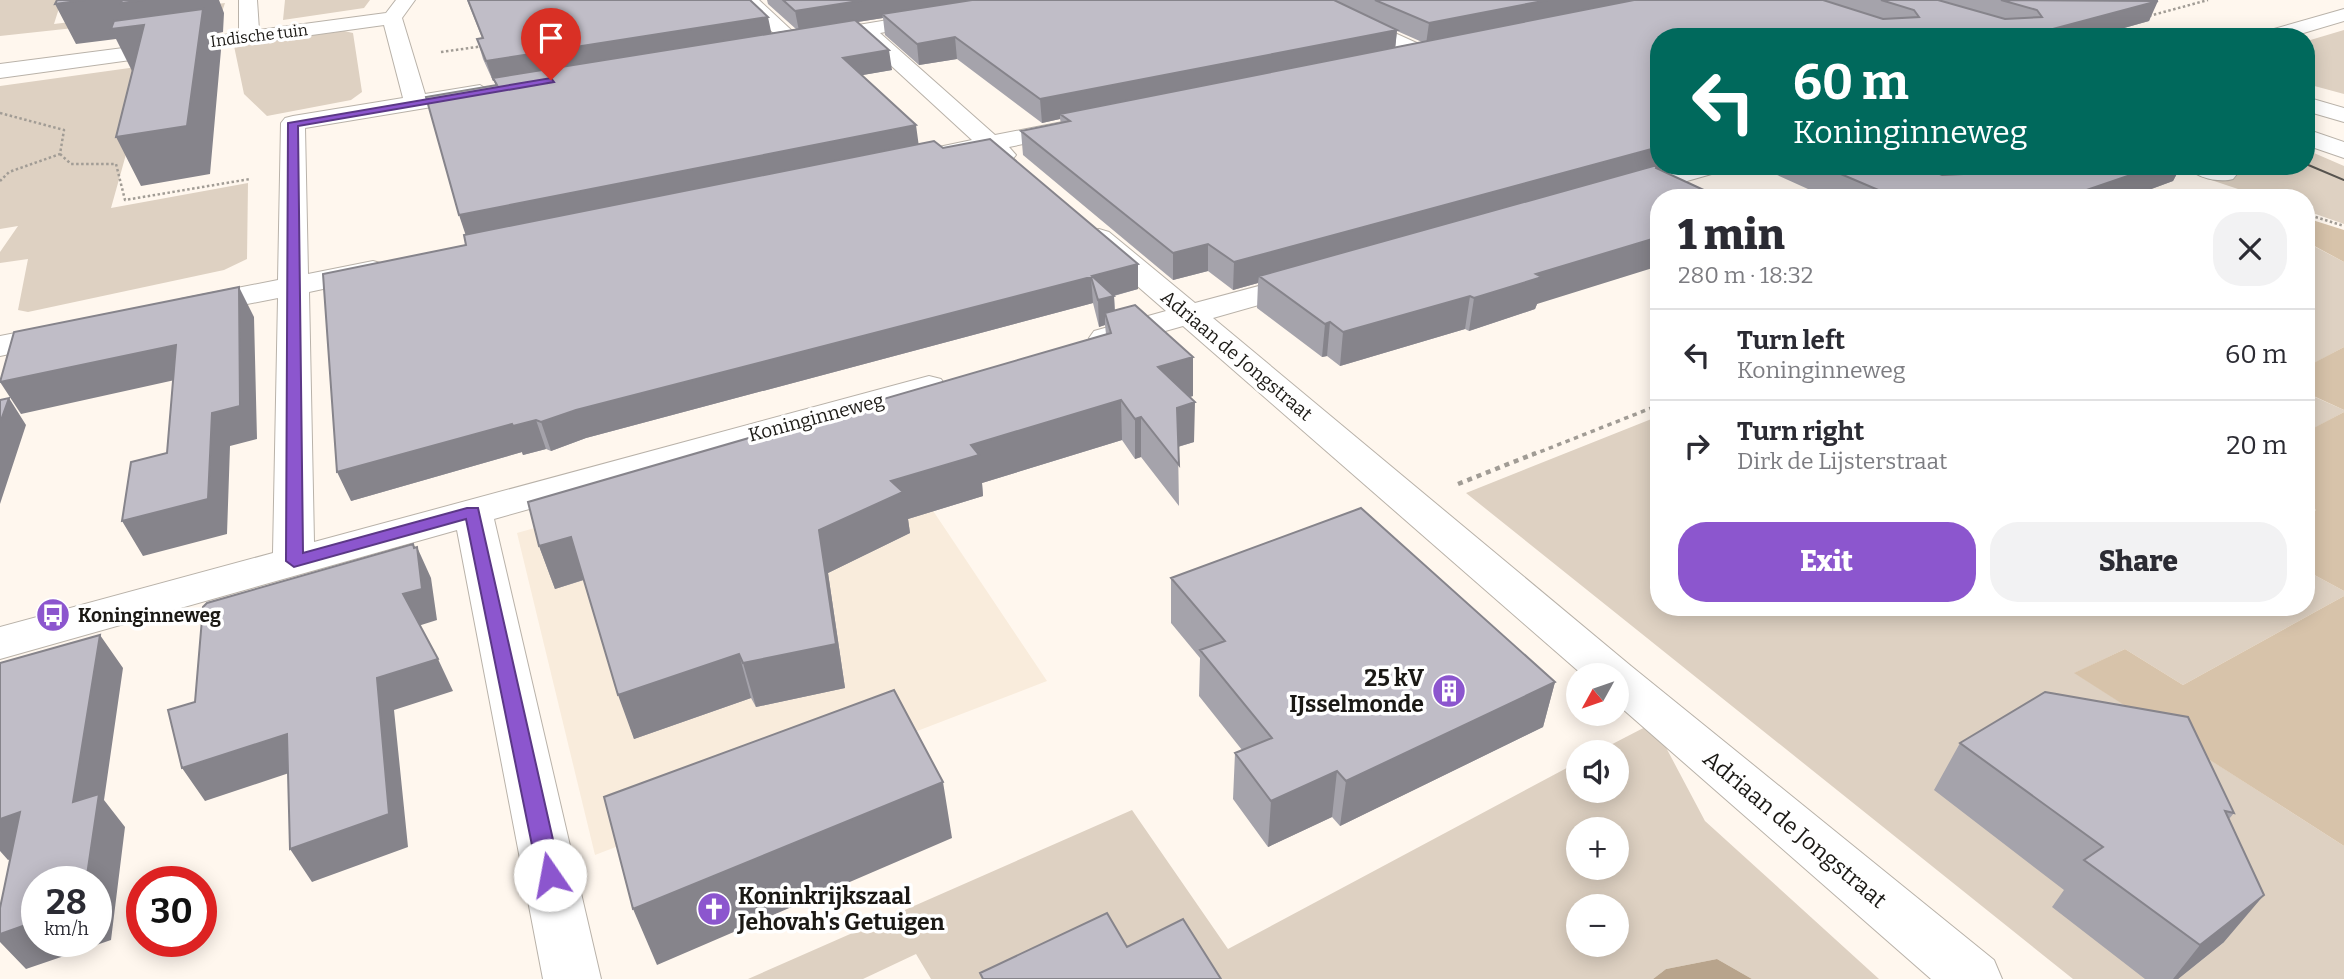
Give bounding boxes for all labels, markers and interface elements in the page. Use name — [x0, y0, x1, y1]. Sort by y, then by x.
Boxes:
pin — [521, 8, 581, 80]
icon: arrive — [532, 19, 570, 57]
street label: Indische tuin — [209, 20, 309, 51]
text: 60 m — [1793, 53, 1909, 112]
icon: left — [1678, 56, 1769, 147]
text: Koninginneweg — [1793, 113, 2028, 151]
text: 1 min — [1678, 210, 1785, 260]
button: close — [2213, 212, 2287, 286]
text: 280 m · 18:32 — [1678, 261, 1813, 289]
street label: Adriaan de Jongstraat — [1156, 285, 1317, 426]
text: Turn left — [1737, 325, 1845, 356]
icon: left — [1678, 336, 1716, 374]
text: 60 m — [2225, 339, 2287, 370]
text: Koninginneweg — [1737, 356, 1906, 384]
street label: Koninginneweg — [746, 388, 887, 447]
text: Turn right — [1737, 416, 1864, 447]
icon: right — [1678, 427, 1716, 465]
text: 20 m — [2226, 430, 2287, 461]
text: Dirk de Lijsterstraat — [1737, 447, 1947, 475]
button: Exit — [1678, 522, 1976, 602]
button: Share — [1990, 522, 2287, 602]
bus stop icon: Koninginneweg — [34, 596, 72, 634]
place label: Koninginneweg — [78, 604, 221, 627]
north arrow — [1566, 663, 1629, 726]
map controls — [1566, 663, 1629, 957]
place label: 25 kV IJsselmonde — [1289, 664, 1425, 718]
building icon: 25 kV IJsselmonde — [1430, 672, 1468, 710]
button: sound — [1566, 740, 1629, 803]
street label: Adriaan de Jongstraat — [1698, 744, 1892, 914]
button: + — [1566, 817, 1629, 880]
position arrow — [513, 838, 587, 912]
speed limit sign: 30 — [126, 866, 217, 957]
text: 28 — [46, 881, 87, 923]
place label: Koninkrijkszaal Jehovah's Getuigen — [736, 882, 945, 936]
church icon: Koninkrijkszaal Jehovah's Getuigen — [695, 890, 733, 928]
button: − — [1566, 894, 1629, 957]
text: km/h — [44, 918, 89, 940]

